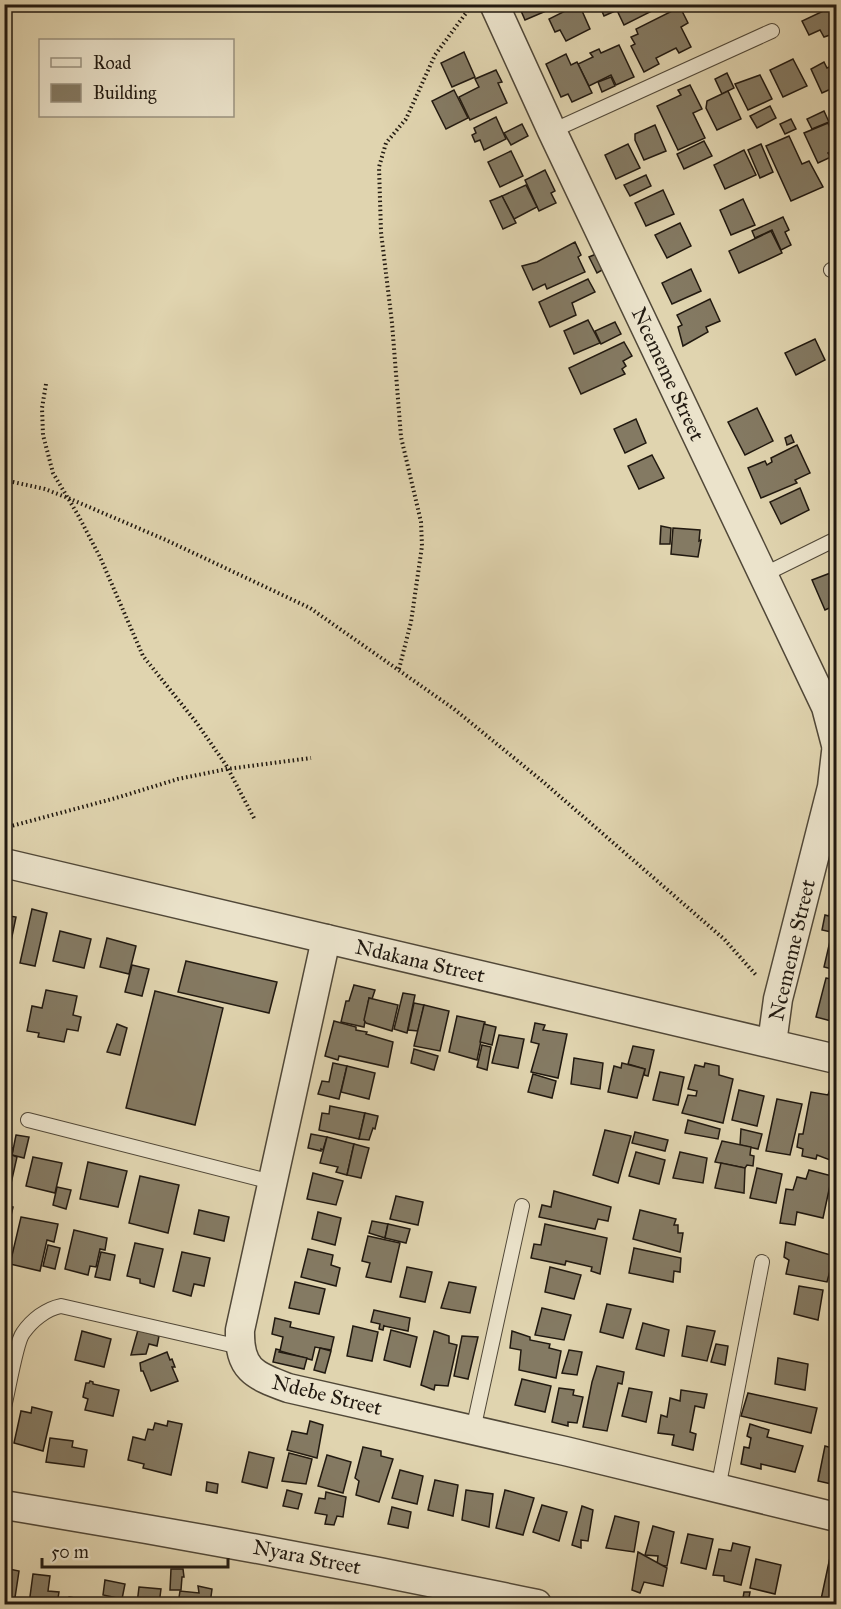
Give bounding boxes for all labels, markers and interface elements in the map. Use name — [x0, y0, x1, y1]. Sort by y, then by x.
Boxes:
legend — [39, 39, 234, 117]
text: Road — [93, 52, 131, 74]
text: Building — [93, 82, 157, 105]
street label: Ncememe Street — [626, 303, 711, 445]
street label: Ncememe Street — [763, 876, 821, 1023]
street label: Ndakana Street — [353, 933, 488, 989]
street label: Ndebe Street — [269, 1369, 385, 1421]
scale bar — [42, 1531, 228, 1569]
street label: Nyara Street — [251, 1534, 364, 1580]
text: 50 m — [51, 1541, 89, 1563]

